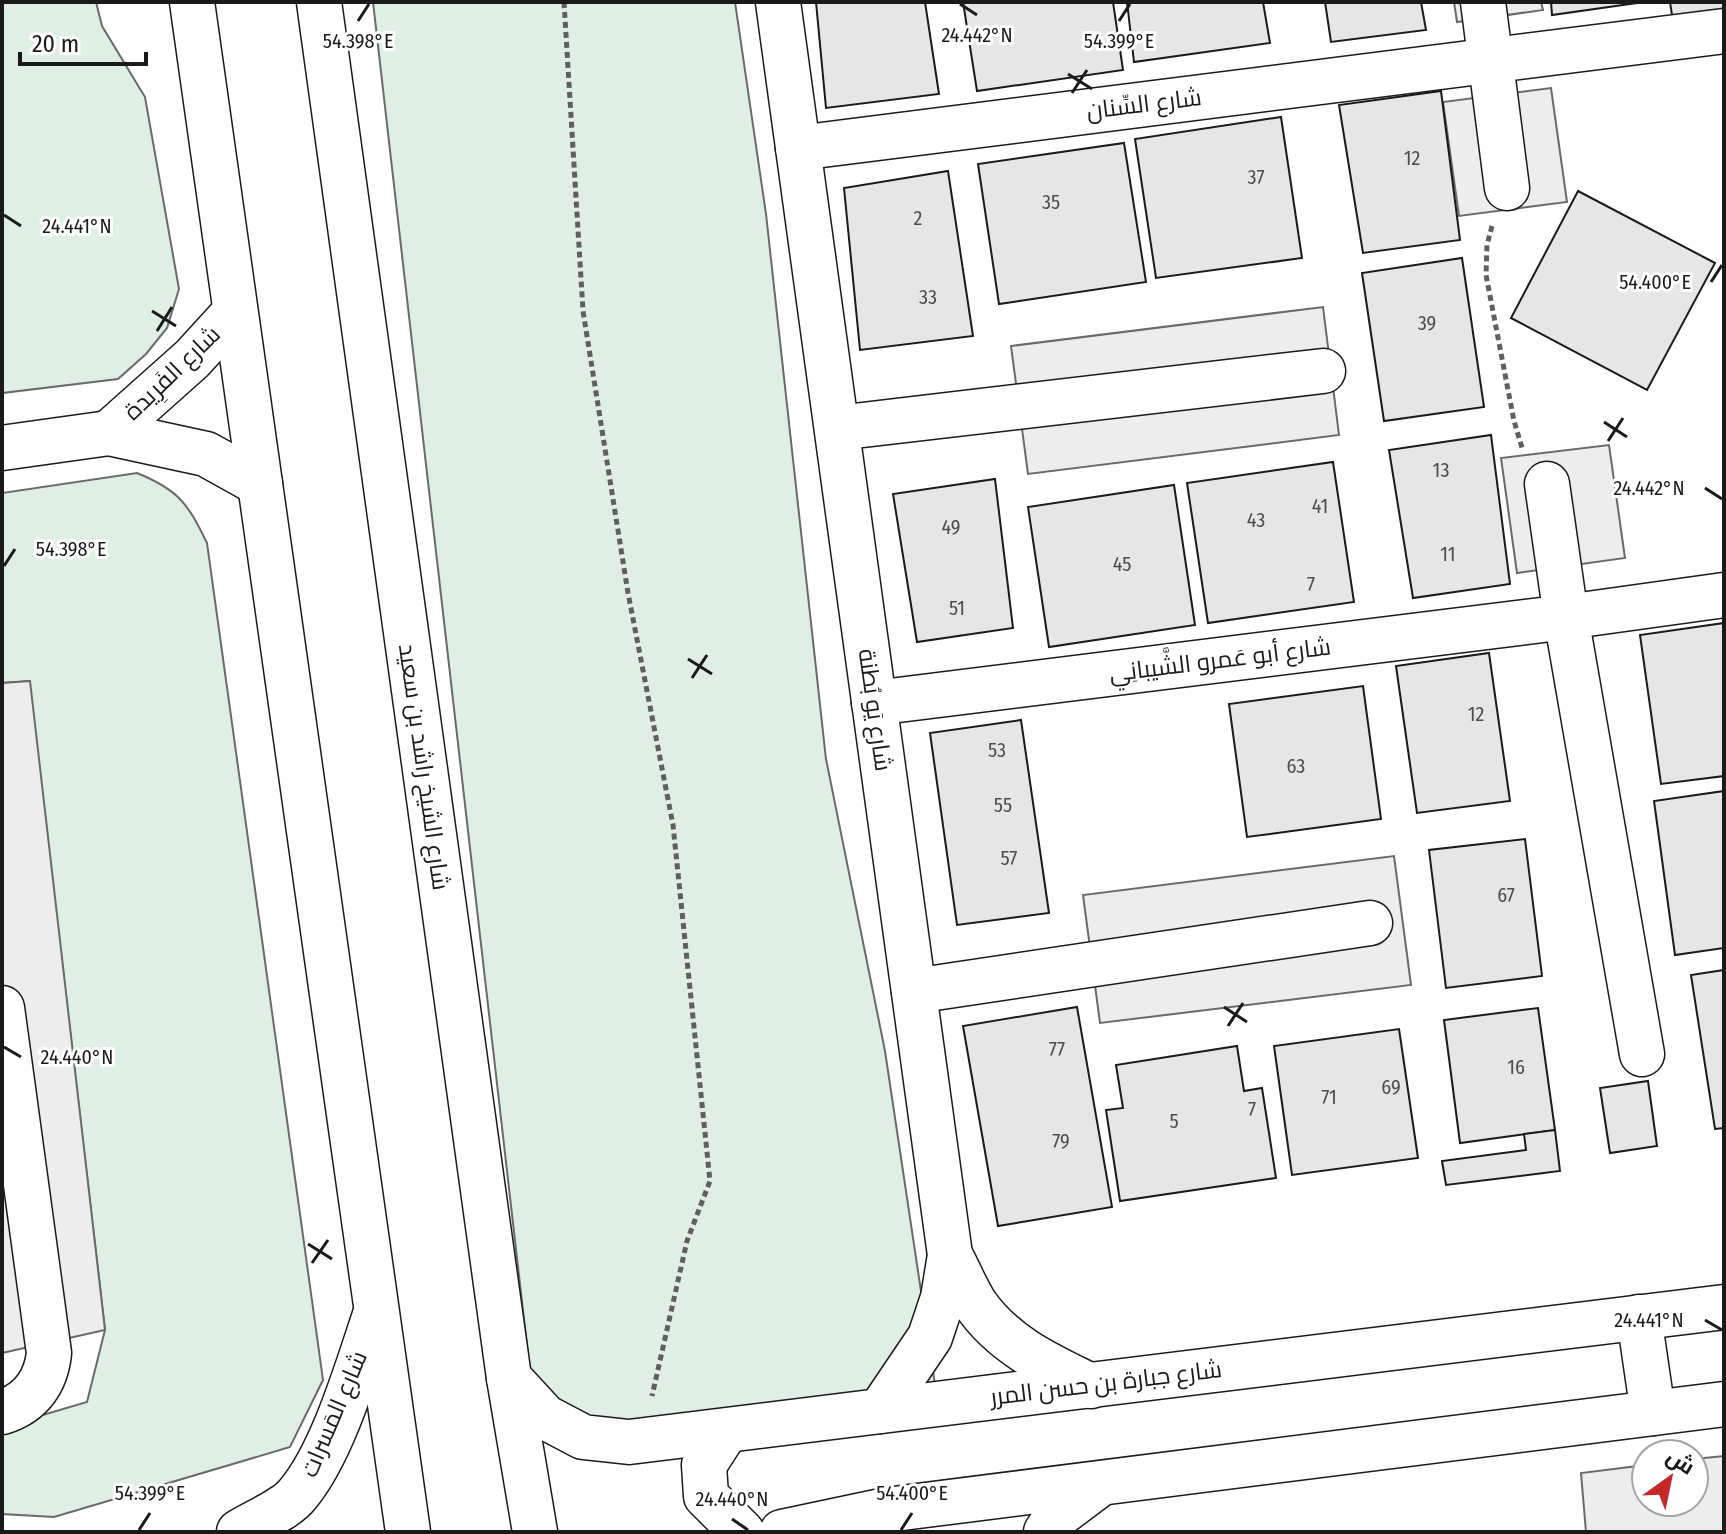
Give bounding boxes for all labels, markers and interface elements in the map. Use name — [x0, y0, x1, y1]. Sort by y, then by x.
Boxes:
scale bar — [20, 16, 146, 66]
text: 24.442°N — [941, 23, 1013, 47]
text: 54.398°E — [323, 29, 393, 53]
text: 54.399°E — [1084, 29, 1154, 53]
text: 20 m — [32, 30, 79, 58]
street label: شارع السِّنان — [1085, 83, 1203, 127]
house number: 12 — [1404, 146, 1420, 170]
house number: 37 — [1247, 165, 1265, 189]
house number: 35 — [1042, 190, 1060, 214]
house number: 2 — [914, 206, 923, 230]
text: 24.441°N — [42, 214, 112, 238]
text: 54.400°E — [1619, 270, 1691, 294]
house number: 33 — [919, 285, 937, 309]
house number: 39 — [1418, 311, 1436, 335]
street label: شارع الفَرِيدة — [118, 320, 227, 427]
house number: 13 — [1433, 458, 1449, 482]
text: 24.442°N — [1613, 476, 1685, 500]
house number: 41 — [1312, 494, 1328, 518]
house number: 43 — [1247, 508, 1265, 532]
house number: 49 — [941, 515, 961, 539]
text: 54.398°E — [36, 537, 106, 561]
house number: 11 — [1440, 542, 1456, 566]
house number: 45 — [1113, 552, 1131, 576]
house number: 7 — [1307, 572, 1315, 596]
house number: 51 — [949, 596, 965, 620]
street label: شارع أبو عَمرو الشَّيبانِي — [1107, 628, 1333, 692]
street label: شارع الشيخ راشد بن سعيد — [391, 642, 455, 892]
street label: شارع يَو بُطنة — [851, 647, 897, 773]
house number: 12 — [1468, 702, 1484, 726]
house number: 53 — [988, 738, 1006, 762]
house number: 63 — [1287, 754, 1305, 778]
house number: 55 — [994, 793, 1012, 817]
house number: 57 — [1001, 846, 1017, 870]
house number: 67 — [1497, 883, 1515, 907]
house number: 77 — [1049, 1037, 1065, 1061]
text: 24.440°N — [41, 1045, 113, 1069]
house number: 16 — [1507, 1055, 1525, 1079]
house number: 69 — [1381, 1075, 1401, 1099]
house number: 71 — [1321, 1085, 1337, 1109]
house number: 7 — [1248, 1097, 1256, 1121]
house number: 5 — [1169, 1109, 1179, 1133]
house number: 79 — [1052, 1129, 1070, 1153]
text: 24.441°N — [1614, 1308, 1684, 1332]
street label: شارع المَسرات — [295, 1347, 375, 1482]
street label: شارع جبارة بن حسن المرر — [987, 1355, 1224, 1413]
north arrow — [1630, 1438, 1710, 1518]
text: ش — [1661, 1443, 1700, 1481]
text: 54.399°E — [115, 1481, 185, 1505]
text: 54.400°E — [876, 1481, 948, 1505]
text: 24.440°N — [696, 1487, 768, 1511]

